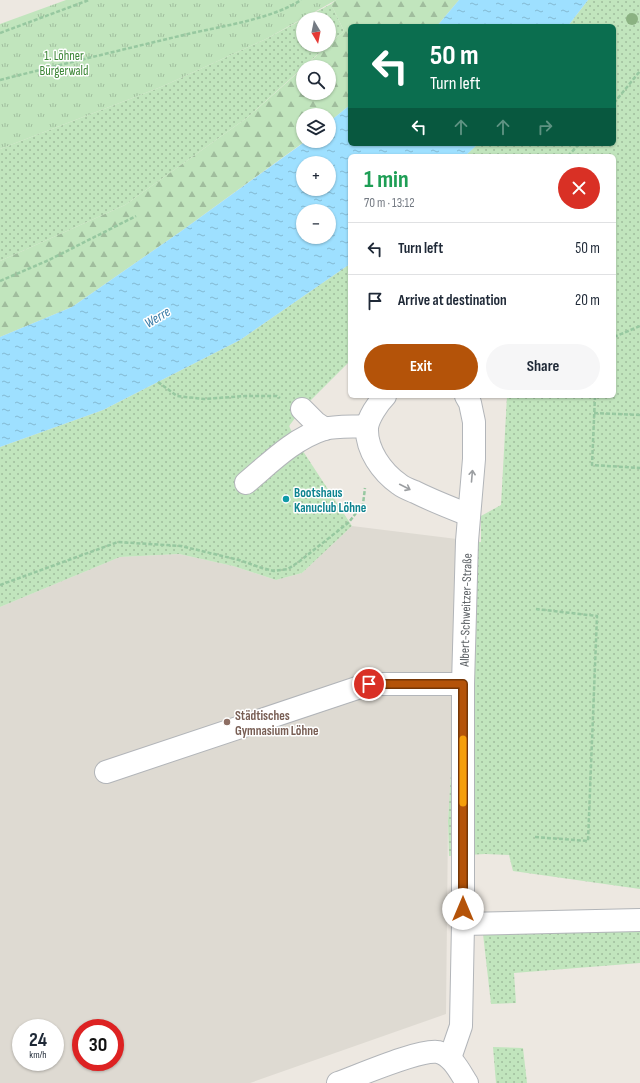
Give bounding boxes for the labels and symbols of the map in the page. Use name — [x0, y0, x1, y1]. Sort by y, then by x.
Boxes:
north arrow — [296, 12, 336, 52]
park label: 1. Löhner Bürgerwald — [40, 48, 88, 79]
water label: Werre — [141, 303, 174, 332]
one-way arrow — [469, 470, 476, 483]
one-way arrow — [399, 484, 411, 491]
place label: Bootshaus Kanuclub Löhne — [294, 485, 367, 516]
marker: Bootshaus Kanuclub Löhne — [281, 494, 291, 504]
street label: Albert-Schweitzer-Straße — [456, 553, 476, 668]
pin — [352, 667, 386, 701]
place label: Städtisches Gymnasium Löhne — [235, 708, 319, 739]
marker: Städtisches Gymnasium Löhne — [222, 717, 232, 727]
position arrow — [442, 888, 484, 930]
speed limit sign: 30 — [72, 1019, 124, 1071]

